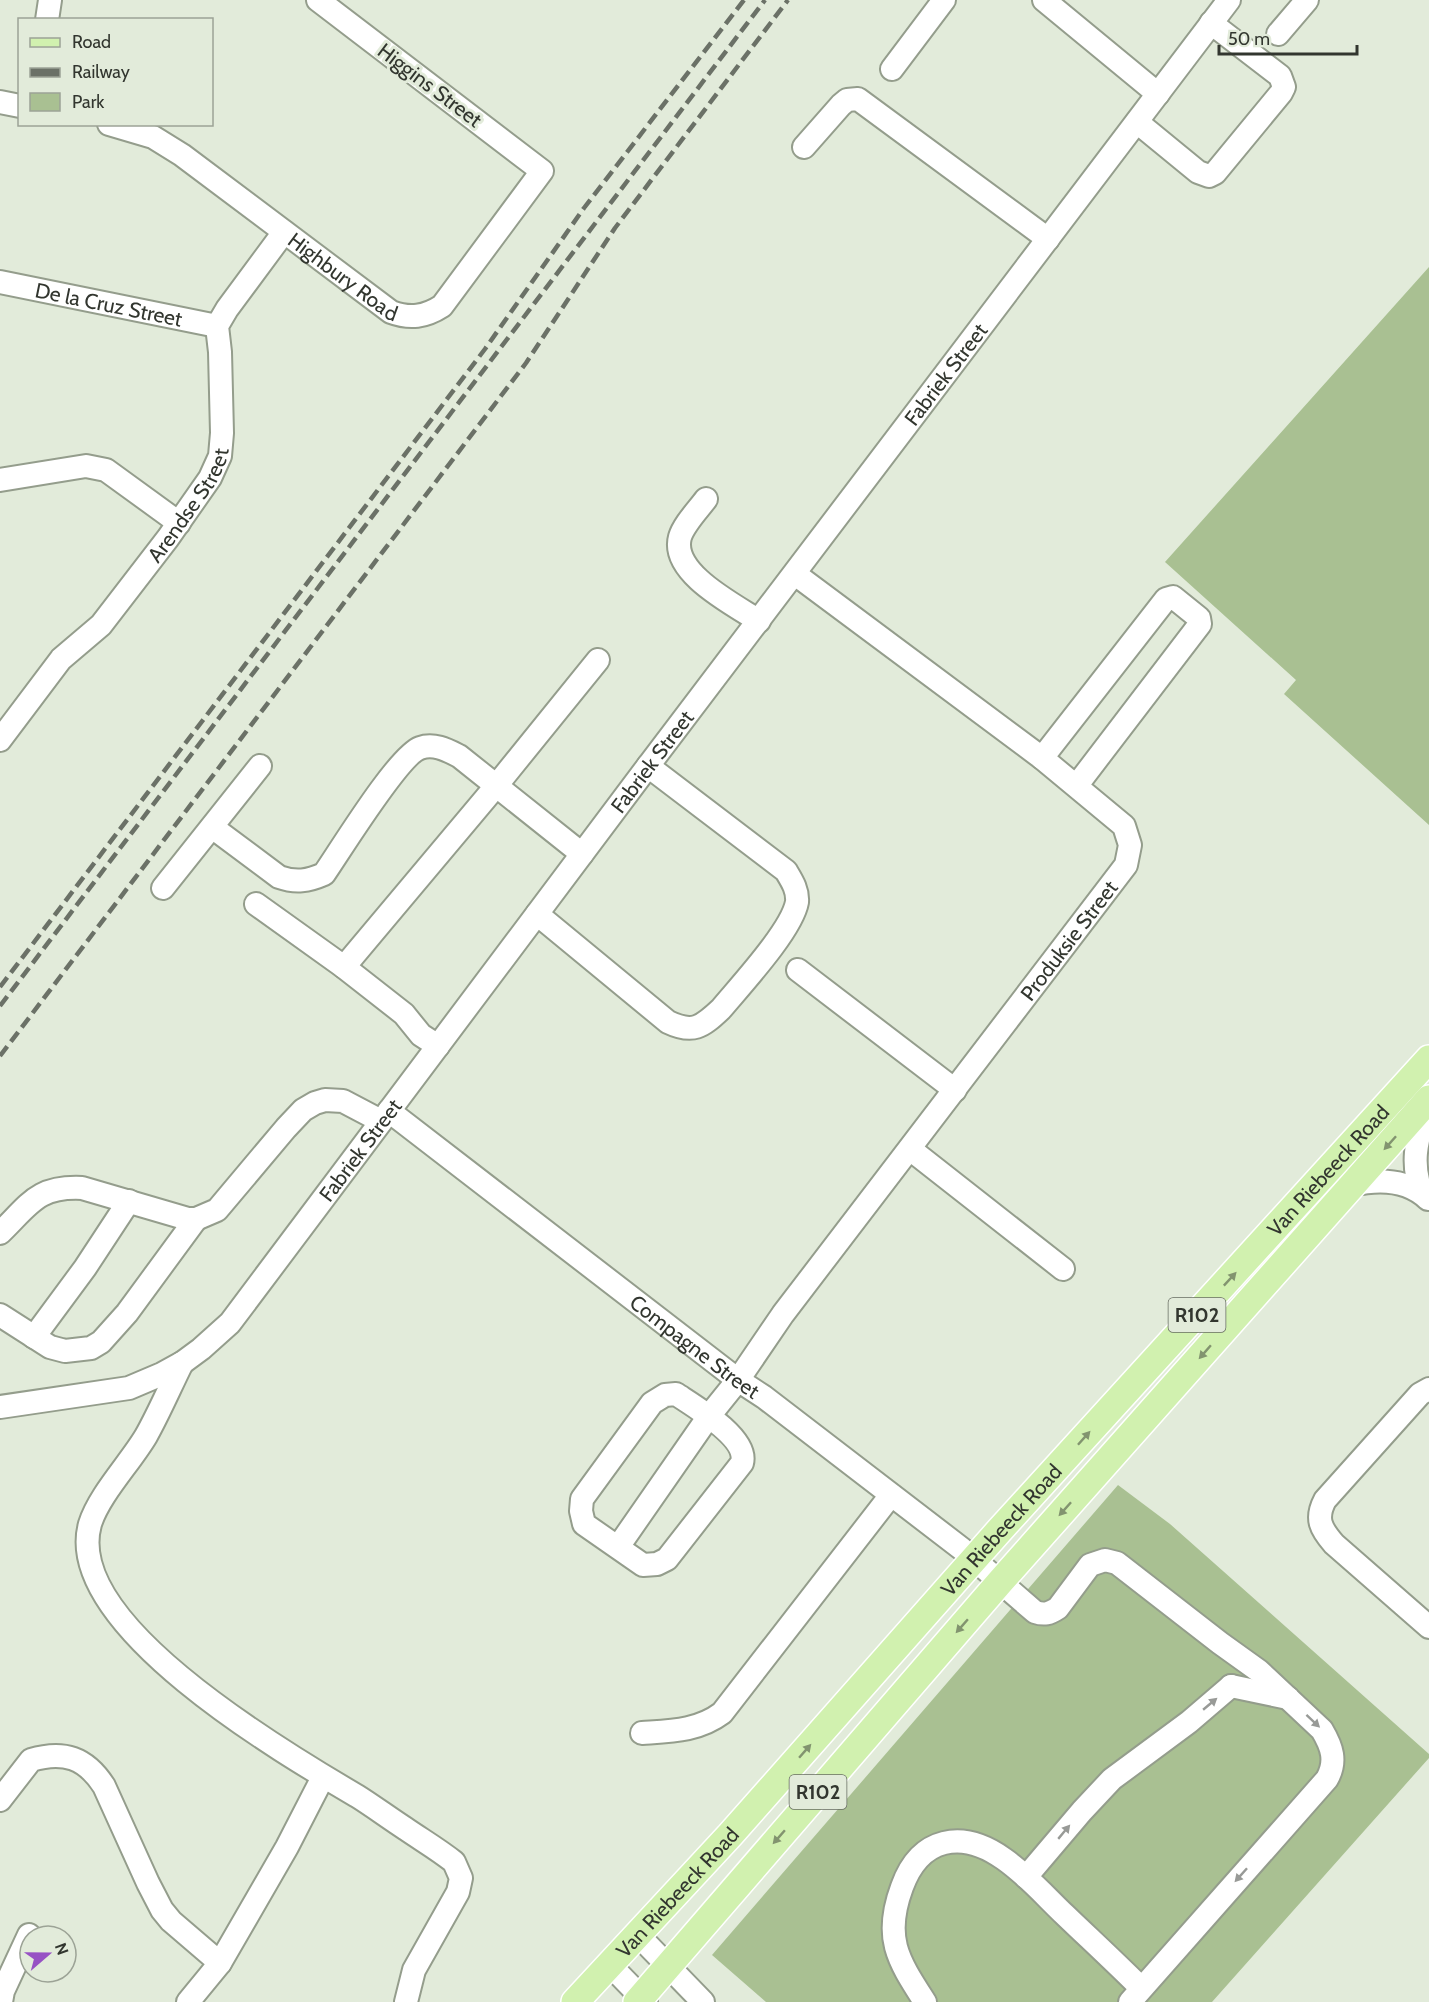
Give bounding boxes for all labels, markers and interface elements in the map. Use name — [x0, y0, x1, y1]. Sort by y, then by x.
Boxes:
legend — [18, 18, 213, 126]
scale bar — [1219, 18, 1357, 56]
text: 50 m — [1228, 28, 1270, 50]
text: Road — [72, 31, 111, 53]
street label: Higgins Street — [373, 38, 487, 132]
text: Railway — [72, 61, 130, 83]
text: Park — [72, 91, 105, 113]
street label: Highbury Road — [284, 227, 401, 326]
street label: De la Cruz Street — [33, 277, 185, 331]
street label: Fabriek Street — [899, 318, 992, 430]
street label: Arendse Street — [142, 447, 233, 567]
street label: Fabriek Street — [605, 705, 698, 817]
street label: Produksie Street — [1015, 875, 1122, 1005]
street label: Fabriek Street — [313, 1094, 406, 1206]
street label: Van Riebeeck Road — [1262, 1099, 1394, 1241]
one-way arrow — [1384, 1135, 1397, 1150]
one-way arrow — [1223, 1272, 1236, 1287]
street label: Compagne Street — [625, 1289, 764, 1403]
road number: R102 — [1168, 1298, 1226, 1332]
one-way arrow — [1199, 1344, 1212, 1359]
one-way arrow — [1077, 1431, 1090, 1446]
street label: Van Riebeeck Road — [935, 1459, 1067, 1601]
one-way arrow — [1059, 1501, 1072, 1516]
one-way arrow — [956, 1618, 969, 1633]
one-way arrow — [1202, 1698, 1217, 1711]
one-way arrow — [1305, 1714, 1320, 1728]
one-way arrow — [798, 1744, 811, 1759]
road number: R102 — [790, 1775, 846, 1809]
street label: Van Riebeeck Road — [610, 1822, 744, 1962]
one-way arrow — [1057, 1825, 1070, 1840]
one-way arrow — [773, 1829, 786, 1844]
one-way arrow — [1234, 1868, 1248, 1883]
north arrow — [18, 1924, 78, 1984]
text: N — [51, 1940, 72, 1958]

